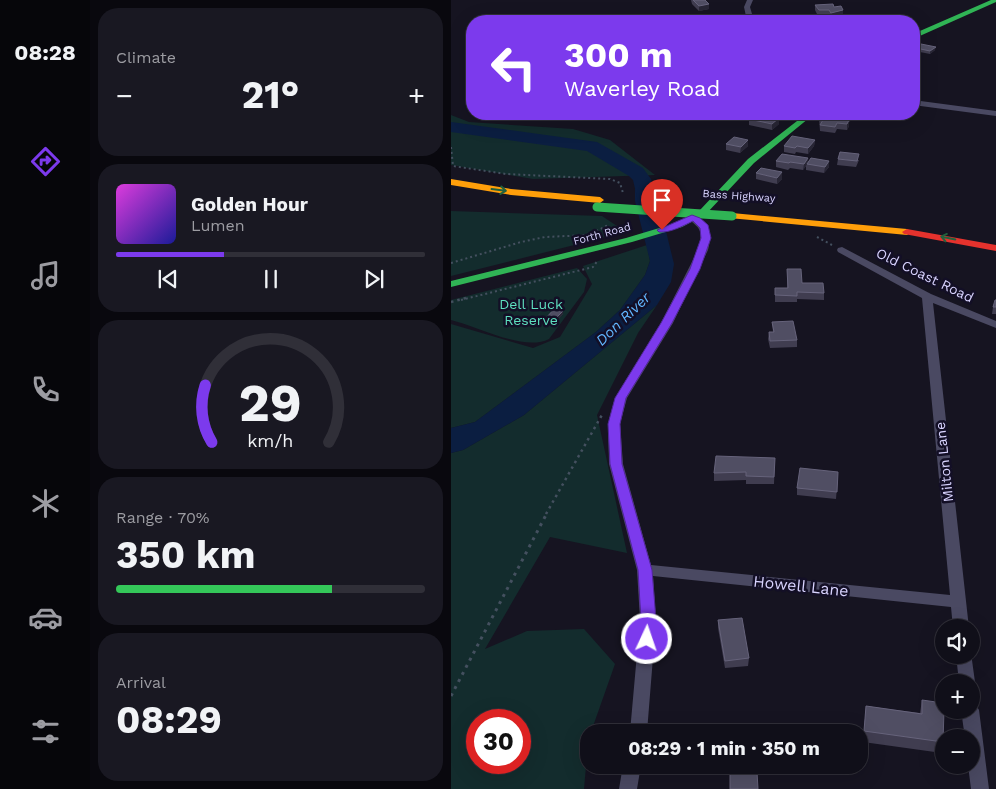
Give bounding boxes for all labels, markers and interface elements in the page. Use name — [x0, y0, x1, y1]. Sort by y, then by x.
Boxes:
text: 300 m — [564, 34, 673, 76]
icon: left — [481, 35, 546, 100]
text: 08:28 — [14, 40, 76, 65]
text: Climate — [116, 48, 176, 67]
text: 21° — [242, 73, 299, 117]
text: Waverley Road — [564, 76, 720, 101]
text: − — [116, 79, 133, 112]
text: + — [408, 79, 425, 112]
icon: directions — [28, 144, 63, 179]
pin — [641, 179, 683, 230]
one-way arrow — [491, 185, 507, 195]
icon: arrive — [648, 186, 676, 214]
street label: Bass Highway — [702, 187, 776, 205]
text: Golden Hour — [191, 193, 308, 216]
text: Lumen — [191, 216, 245, 235]
street label: Forth Road — [572, 220, 632, 248]
one-way arrow — [940, 233, 956, 243]
street label: Old Coast Road — [874, 244, 976, 306]
icon: music — [28, 258, 63, 293]
icon: previous — [154, 265, 182, 293]
icon: pause — [257, 265, 285, 293]
icon: next — [360, 265, 388, 293]
water label: Don River — [592, 288, 655, 349]
park label: Dell Luck Reserve — [499, 296, 563, 328]
icon: phone — [28, 372, 63, 407]
text: 29 — [239, 373, 302, 434]
street label: Milton Lane — [932, 421, 956, 503]
text: km/h — [247, 430, 294, 451]
icon: climate — [28, 486, 63, 521]
text: Range · 70% — [116, 508, 210, 527]
text: 350 km — [116, 533, 255, 577]
street label: Howell Lane — [752, 572, 850, 600]
icon: car — [28, 600, 63, 635]
position arrow — [620, 612, 672, 664]
map controls — [935, 619, 980, 774]
button: sound — [935, 619, 980, 664]
text: Arrival — [116, 673, 166, 692]
button: + — [935, 674, 980, 719]
text: 08:29 — [116, 698, 222, 742]
speed limit sign: 30 — [466, 709, 531, 774]
icon: filters — [28, 714, 63, 749]
button: − — [935, 729, 980, 774]
text: 08:29 · 1 min · 350 m — [628, 737, 820, 760]

